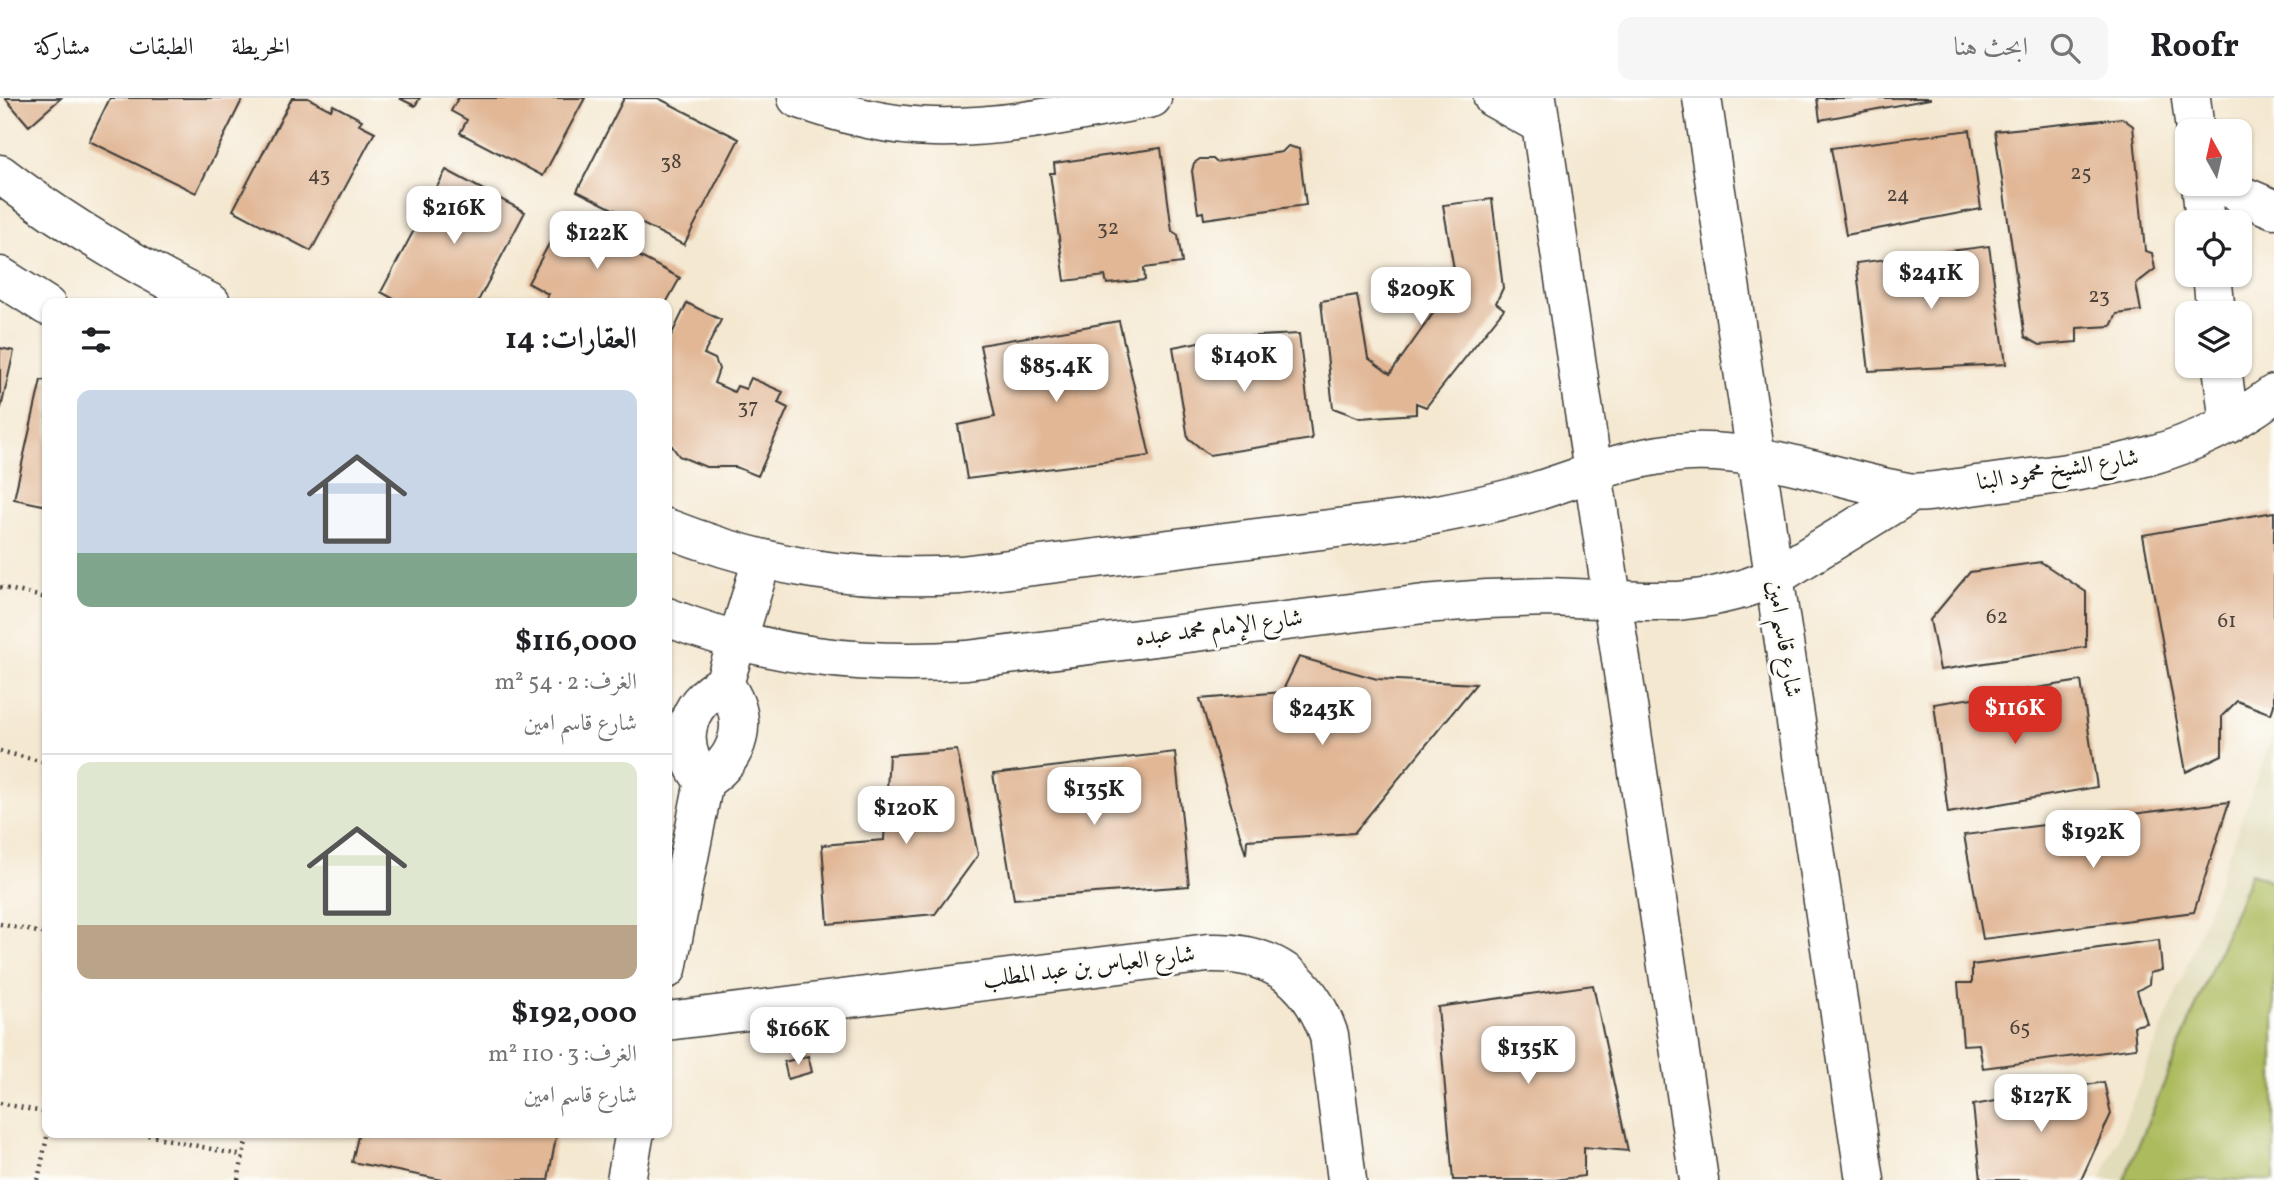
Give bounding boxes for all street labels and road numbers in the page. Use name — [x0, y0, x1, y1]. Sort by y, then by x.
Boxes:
street label: شارع الشيخ محمود البنا — [1975, 441, 2142, 503]
street label: شارع قاسم امين — [1752, 578, 1809, 701]
street label: شارع الإمام محمد عبده — [1133, 602, 1305, 658]
street label: شارع العباس بن عبد المطلب — [981, 938, 1197, 999]

